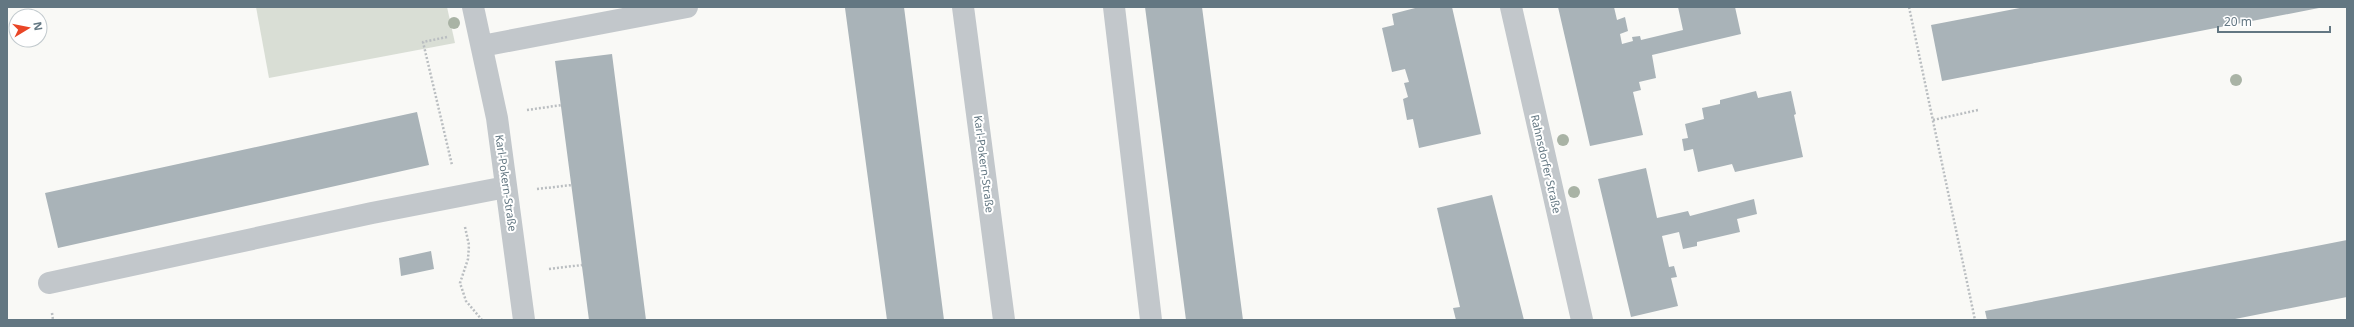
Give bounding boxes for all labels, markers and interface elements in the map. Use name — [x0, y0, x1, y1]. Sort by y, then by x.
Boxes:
north arrow — [8, 8, 48, 48]
scale bar — [2218, 8, 2330, 34]
text: 20 m — [2224, 13, 2252, 30]
text: N — [30, 20, 47, 32]
street label: Rahnsdorfer Straße — [1528, 113, 1565, 215]
street label: Karl-Pokern-Straße — [971, 114, 998, 213]
street label: Karl-Pokern-Straße — [492, 133, 521, 232]

